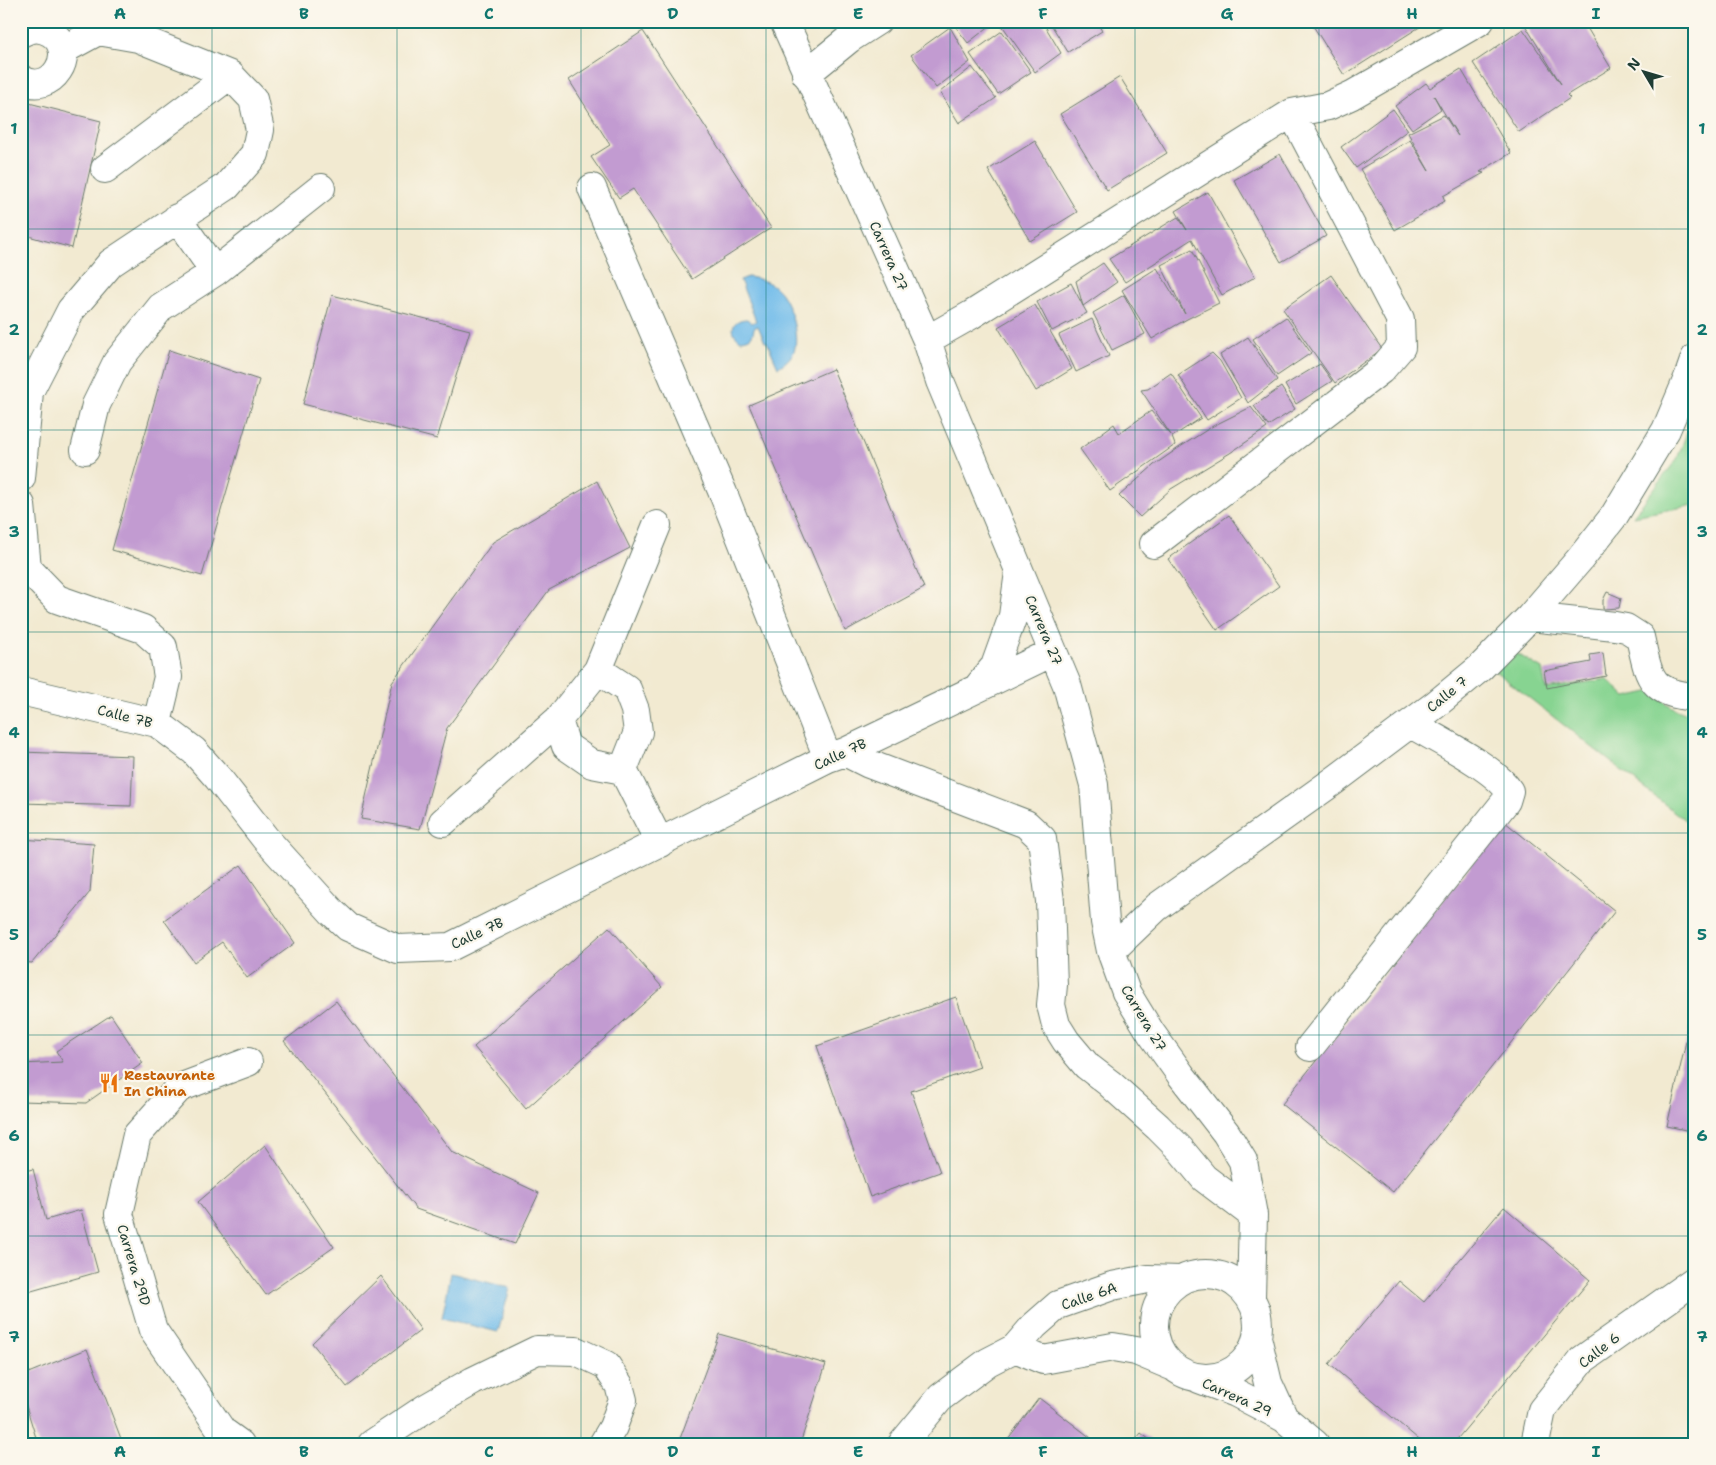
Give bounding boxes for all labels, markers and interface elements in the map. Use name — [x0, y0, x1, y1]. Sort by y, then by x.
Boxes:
text: A — [114, 3, 126, 24]
text: B — [299, 3, 309, 24]
text: C — [484, 3, 494, 24]
text: D — [667, 3, 679, 24]
text: E — [853, 3, 863, 24]
text: F — [1038, 3, 1048, 24]
text: G — [1221, 3, 1234, 24]
text: H — [1406, 3, 1418, 24]
text: I — [1592, 3, 1601, 24]
north arrow — [1618, 48, 1668, 98]
text: N — [1623, 54, 1644, 74]
text: 1 — [10, 118, 18, 139]
text: 1 — [1698, 118, 1706, 139]
street label: Carrera 27 — [866, 218, 912, 294]
text: 2 — [8, 319, 20, 340]
text: 2 — [1696, 319, 1708, 340]
text: 3 — [8, 521, 20, 542]
text: 3 — [1696, 521, 1708, 542]
street label: Carrera 27 — [1021, 592, 1067, 668]
street label: Calle 7 — [1423, 672, 1471, 716]
street label: Calle 7B — [96, 700, 154, 732]
text: 4 — [8, 722, 20, 743]
text: 4 — [1696, 722, 1708, 743]
street label: Calle 7B — [811, 734, 869, 774]
street label: Calle 7B — [448, 913, 506, 953]
text: 5 — [9, 924, 19, 945]
text: 5 — [1697, 924, 1707, 945]
street label: Carrera 27 — [1117, 981, 1171, 1055]
place label: Restaurante In China — [124, 1066, 215, 1100]
restaurant icon: Restaurante In China — [98, 1072, 120, 1094]
text: 6 — [8, 1125, 20, 1146]
text: 6 — [1696, 1125, 1708, 1146]
street label: Carrera 29D — [113, 1222, 155, 1308]
street label: Calle 6A — [1059, 1278, 1119, 1314]
text: 7 — [8, 1326, 20, 1347]
text: 7 — [1696, 1326, 1708, 1347]
street label: Calle 6 — [1575, 1328, 1623, 1372]
street label: Carrera 29 — [1199, 1374, 1275, 1420]
text: A — [114, 1441, 126, 1462]
text: B — [299, 1441, 309, 1462]
text: C — [484, 1441, 494, 1462]
text: D — [667, 1441, 679, 1462]
text: E — [853, 1441, 863, 1462]
text: F — [1038, 1441, 1048, 1462]
text: G — [1221, 1441, 1234, 1462]
text: H — [1406, 1441, 1418, 1462]
text: I — [1592, 1441, 1601, 1462]

